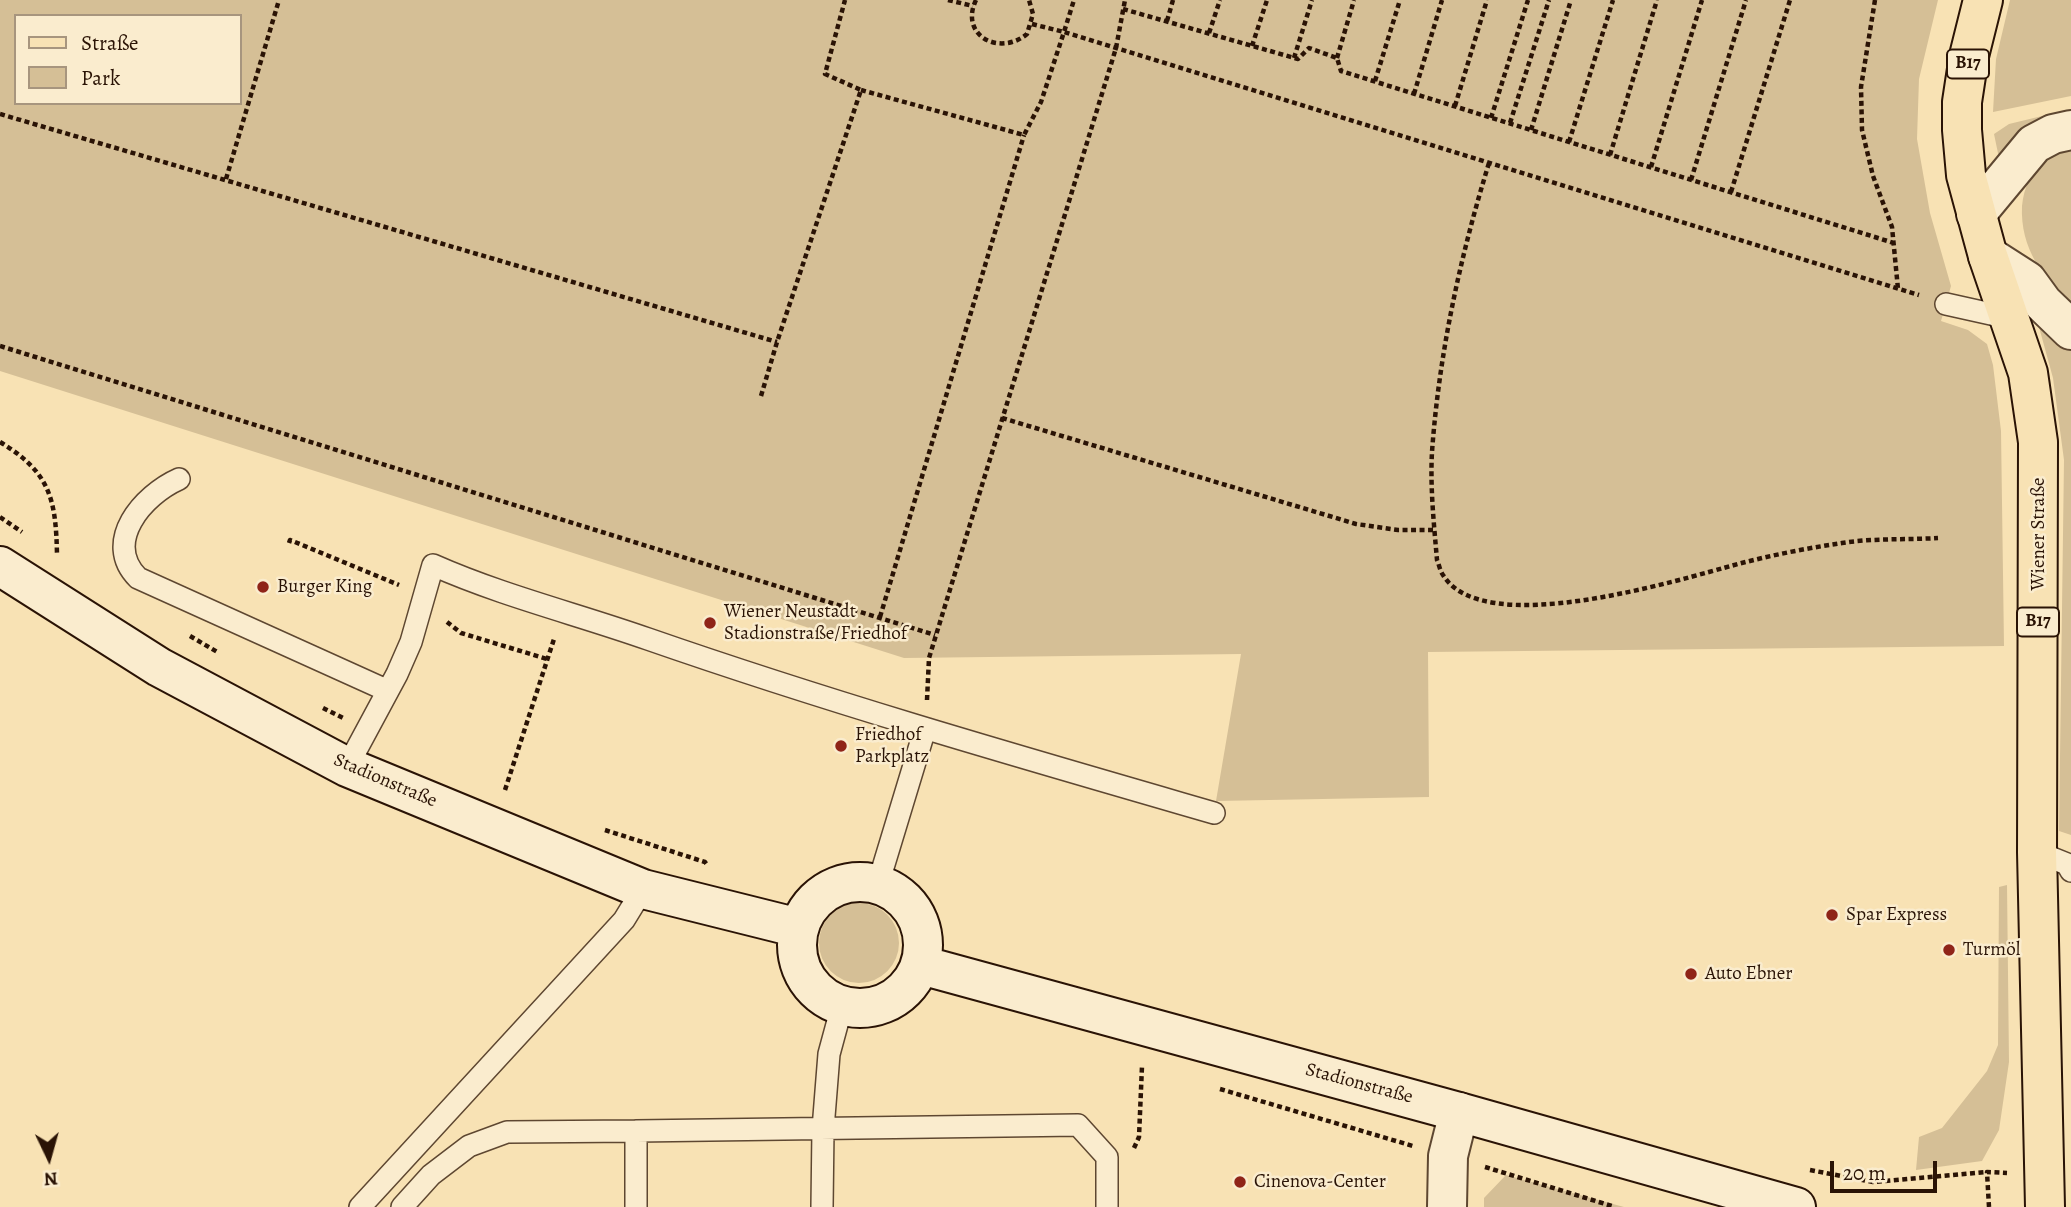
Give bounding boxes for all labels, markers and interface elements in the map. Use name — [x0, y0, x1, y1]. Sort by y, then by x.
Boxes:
legend — [14, 14, 242, 105]
text: Straße — [81, 29, 139, 57]
road number: B17 — [1947, 50, 1989, 78]
text: Park — [81, 64, 120, 92]
street label: Wiener Straße — [2028, 478, 2050, 590]
place label: Burger King — [277, 576, 372, 598]
marker: Burger King — [255, 579, 271, 595]
place label: Wiener Neustadt Stadionstraße/Friedhof — [724, 601, 907, 645]
road number: B17 — [2017, 608, 2059, 636]
marker: Wiener Neustadt Stadionstraße/Friedhof — [702, 615, 718, 631]
place label: Friedhof Parkplatz — [855, 724, 929, 768]
marker: Friedhof Parkplatz — [833, 738, 849, 754]
street label: Stadionstraße — [330, 749, 440, 813]
place label: Spar Express — [1846, 904, 1947, 926]
marker: Spar Express — [1824, 907, 1840, 923]
place label: Turmöl — [1963, 939, 2020, 961]
marker: Turmöl — [1941, 942, 1957, 958]
place label: Auto Ebner — [1705, 963, 1793, 985]
marker: Auto Ebner — [1683, 966, 1699, 982]
street label: Stadionstraße — [1303, 1059, 1415, 1109]
north arrow — [14, 1123, 84, 1193]
scale bar — [1833, 1148, 1940, 1192]
text: 20 m — [1843, 1159, 1886, 1187]
text: N — [43, 1165, 59, 1192]
place label: Cinenova-Center — [1254, 1171, 1386, 1193]
marker: Cinenova-Center — [1232, 1174, 1248, 1190]

